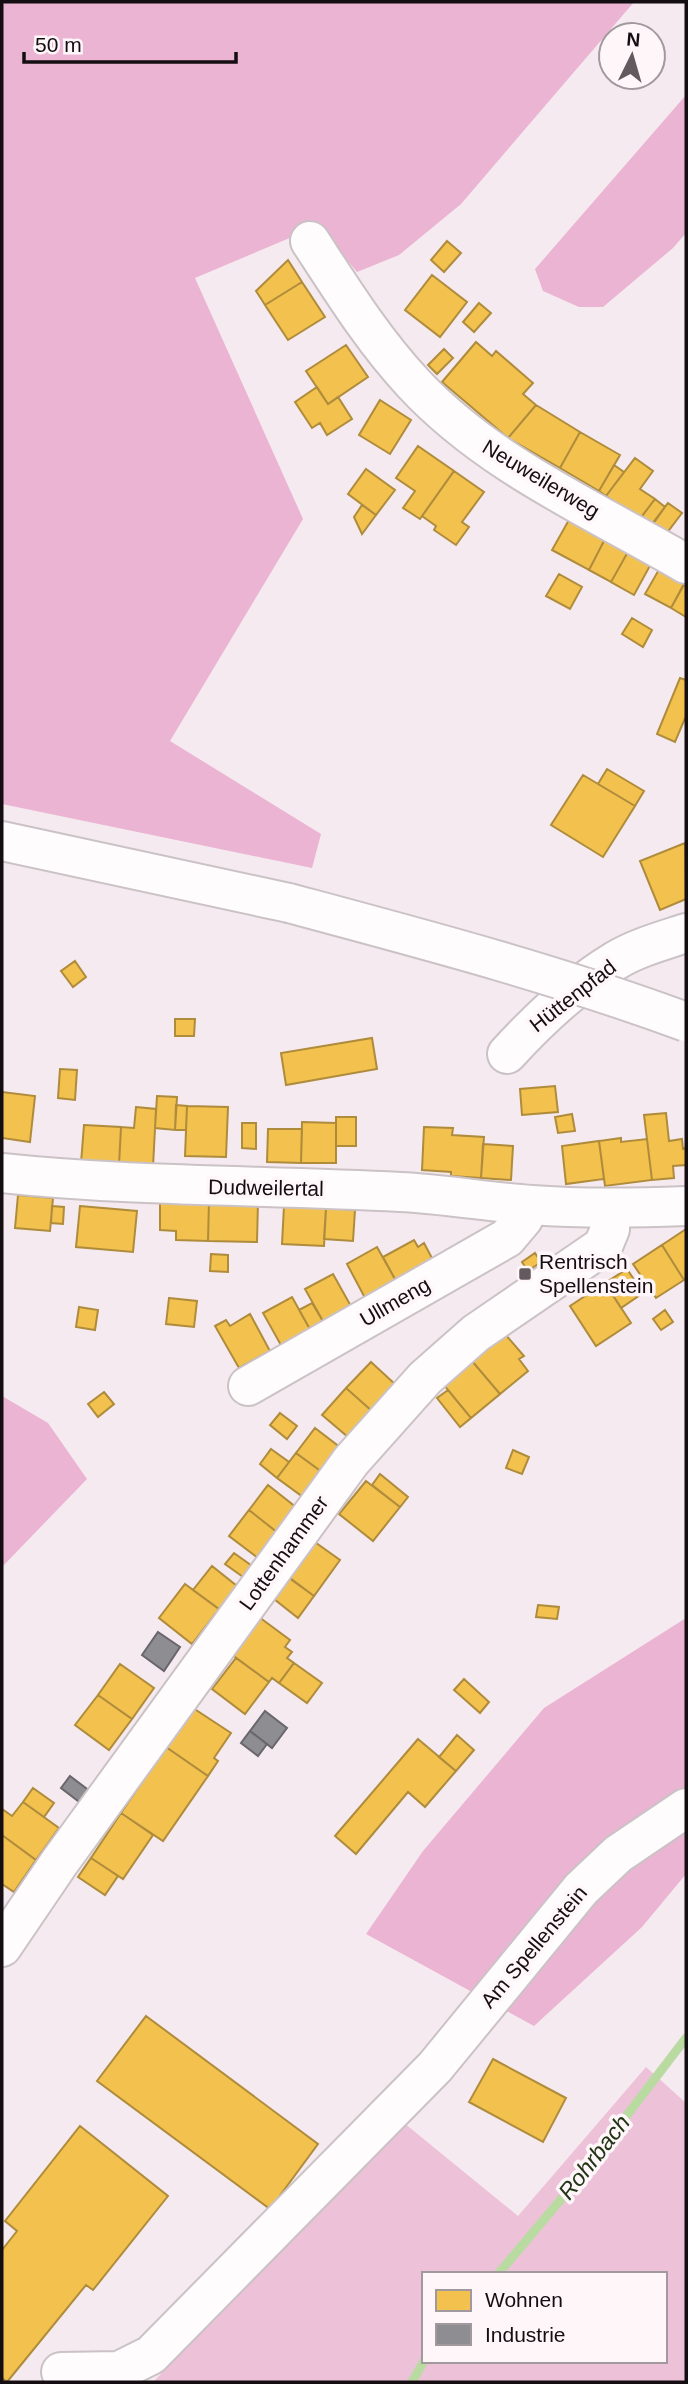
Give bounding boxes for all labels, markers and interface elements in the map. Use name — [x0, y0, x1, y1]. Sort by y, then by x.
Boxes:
scale bar — [24, 21, 236, 65]
north arrow — [597, 21, 667, 91]
text: N — [626, 29, 641, 51]
text: 50 m — [35, 33, 82, 56]
street label: Neuweilerweg — [479, 435, 604, 522]
street label: Hüttenpfad — [525, 955, 620, 1036]
street label: Dudweilertal — [208, 1175, 324, 1200]
place label: Rentrisch Spellenstein — [539, 1250, 653, 1297]
marker: Rentrisch Spellenstein — [517, 1266, 533, 1282]
street label: Ullmeng — [356, 1272, 434, 1331]
street label: Lottenhammer — [234, 1491, 333, 1614]
street label: Am Spellenstein — [476, 1881, 591, 2012]
water label: Rohrbach — [553, 2110, 635, 2204]
legend — [422, 2272, 667, 2363]
text: Wohnen — [485, 2288, 563, 2311]
text: Industrie — [485, 2323, 566, 2346]

